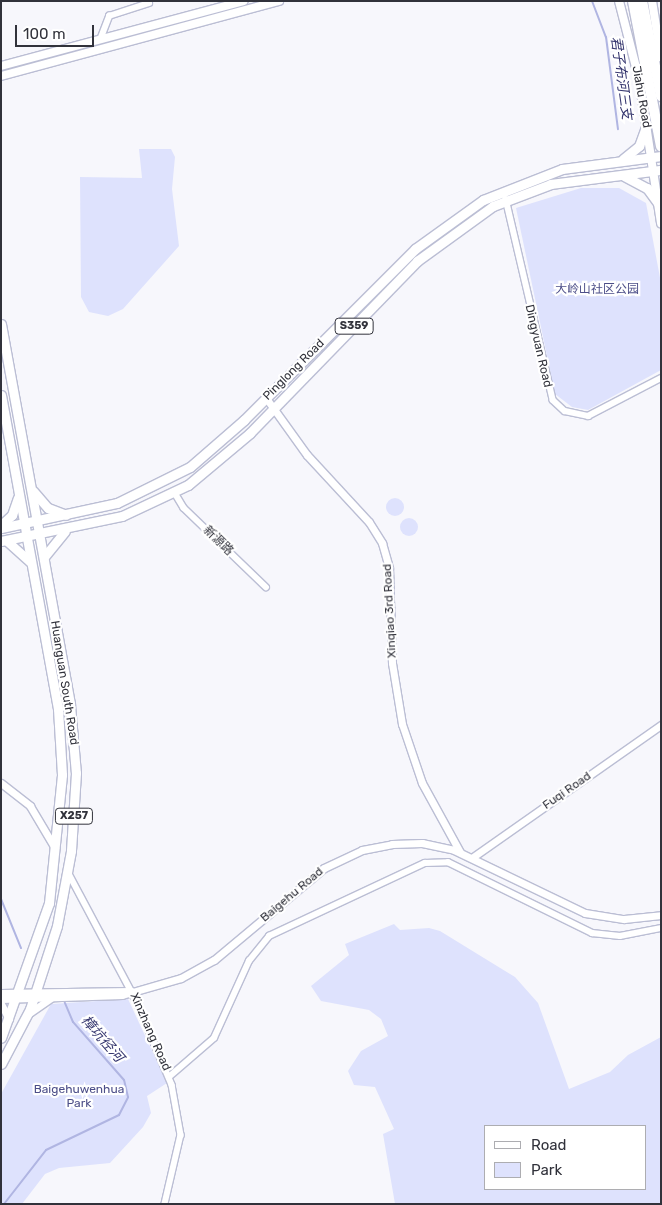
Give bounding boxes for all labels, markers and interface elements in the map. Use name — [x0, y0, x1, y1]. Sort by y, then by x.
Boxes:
scale bar — [18, 15, 96, 47]
text: 100 m — [23, 25, 65, 43]
water label: 君子布河三支 — [607, 35, 635, 121]
street label: Jiahu Road — [628, 65, 654, 129]
park label: 大岭山社区公园 — [555, 283, 639, 297]
street label: Dingyuan Road — [521, 303, 555, 389]
road number: S359 — [334, 318, 374, 334]
street label: Pinglong Road — [260, 336, 328, 404]
street label: 新源路 — [200, 523, 236, 559]
street label: Xinqiao 3rd Road — [380, 563, 400, 659]
street label: Huanguan South Road — [47, 620, 81, 746]
street label: Fuqi Road — [540, 769, 594, 813]
road number: X257 — [54, 808, 94, 824]
street label: Baigehu Road — [258, 865, 326, 925]
street label: Xinzhang Road — [126, 991, 174, 1073]
water label: 樟坑径河 — [77, 1012, 127, 1066]
park label: Baigehuwenhua Park — [34, 1083, 124, 1111]
legend — [484, 1125, 647, 1190]
text: Road — [531, 1136, 567, 1154]
text: Park — [531, 1161, 562, 1179]

